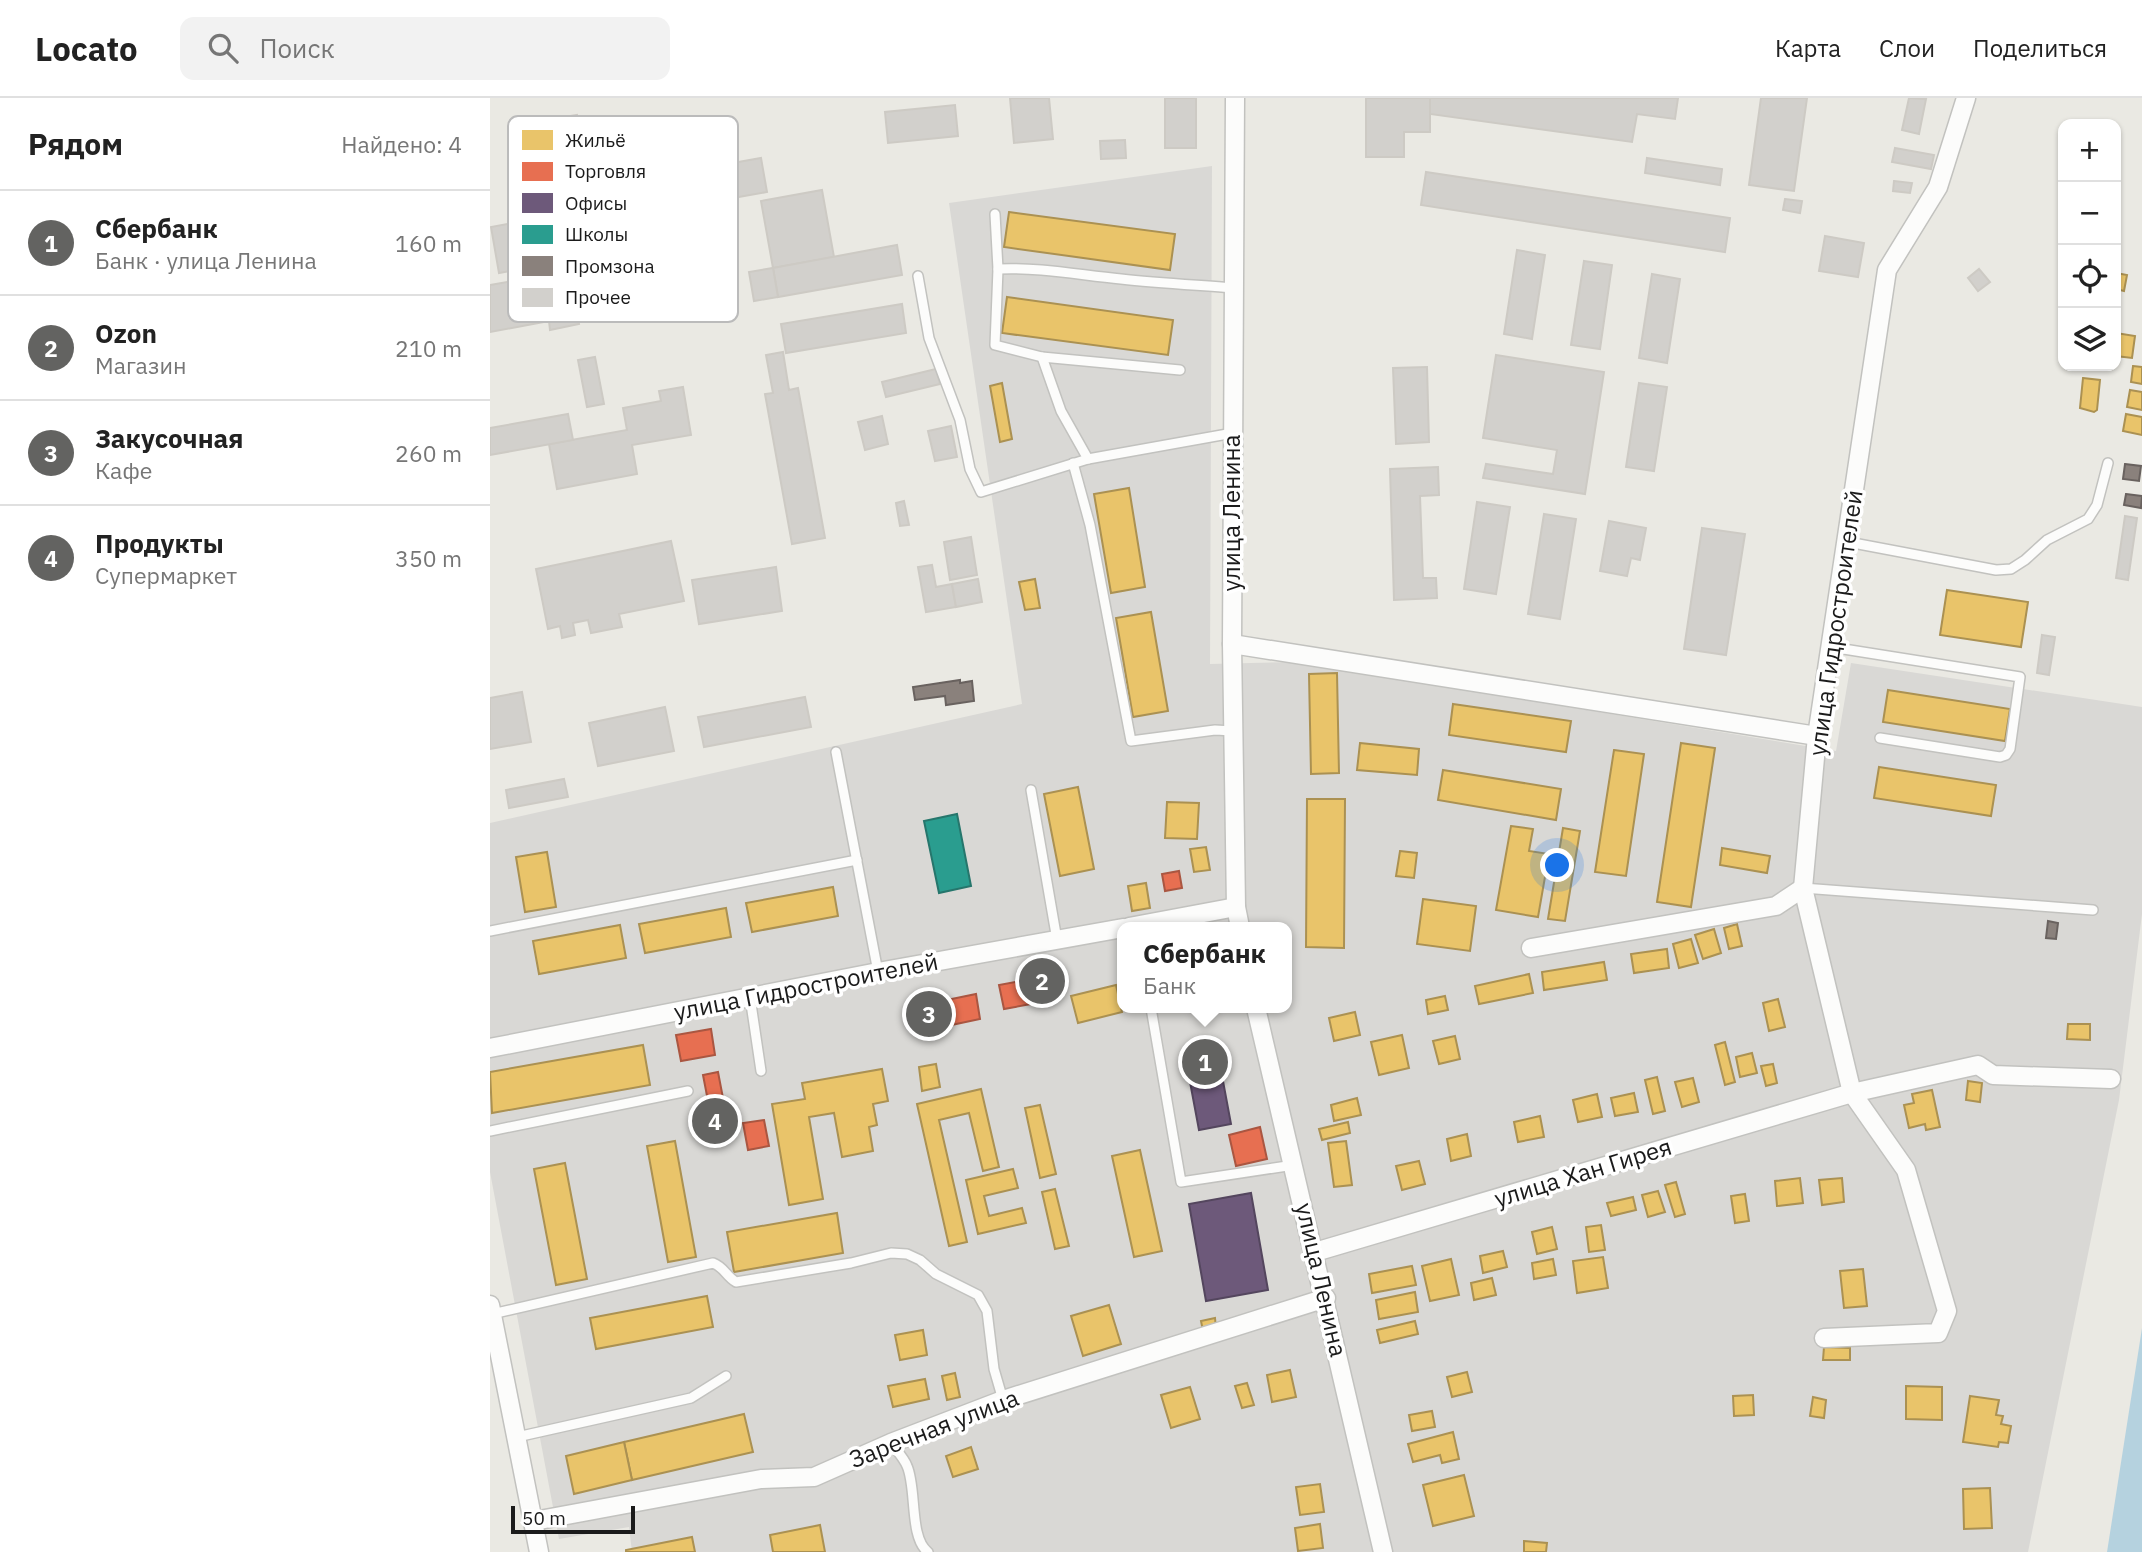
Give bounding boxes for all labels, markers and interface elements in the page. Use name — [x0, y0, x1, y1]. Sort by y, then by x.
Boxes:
search box — [180, 17, 670, 80]
text: Locato — [35, 27, 138, 70]
icon: search — [204, 29, 242, 67]
text: Поиск — [260, 31, 335, 65]
text: Карта — [1775, 32, 1841, 64]
text: Слои — [1879, 32, 1935, 64]
text: Поделиться — [1973, 32, 2107, 64]
legend — [508, 116, 738, 322]
map controls — [2058, 119, 2121, 371]
button: + — [2058, 119, 2121, 182]
text: Рядом — [28, 124, 123, 163]
text: Жильё — [565, 128, 626, 152]
text: Найдено: 4 — [341, 129, 462, 159]
text: Торговля — [565, 159, 646, 183]
button: − — [2058, 182, 2121, 245]
text: Офисы — [565, 191, 627, 215]
text: Сбербанк — [95, 211, 218, 245]
text: Школы — [565, 222, 628, 246]
text: 1 — [44, 228, 58, 258]
text: 160 m — [395, 228, 462, 258]
text: Банк · улица Ленина — [95, 245, 317, 275]
button: locate — [2058, 245, 2121, 308]
text: Промзона — [565, 254, 655, 278]
text: Прочее — [565, 285, 631, 309]
button: layers — [2058, 308, 2121, 371]
text: Ozon — [95, 316, 157, 350]
text: 2 — [44, 333, 58, 363]
text: 210 m — [395, 333, 462, 363]
text: Магазин — [95, 350, 186, 380]
text: Закусочная — [95, 421, 244, 455]
street label: улица Ленина — [1215, 434, 1247, 591]
text: 3 — [44, 438, 58, 468]
text: 260 m — [395, 438, 462, 468]
text: Кафе — [95, 455, 152, 485]
street label: улица Гидростроителей — [1800, 488, 1870, 758]
text: Продукты — [95, 526, 224, 560]
text: 4 — [44, 543, 58, 573]
text: 350 m — [395, 543, 462, 573]
text: Супермаркет — [95, 560, 237, 590]
your location — [1540, 848, 1574, 882]
popup — [1117, 922, 1292, 1013]
text: Сбербанк — [1143, 936, 1266, 970]
street label: улица Гидростроителей — [671, 945, 941, 1027]
pin: 2 — [1019, 955, 1065, 1007]
text: Банк — [1143, 970, 1196, 1000]
pin: 3 — [906, 988, 952, 1040]
pin: 1 — [1182, 1036, 1228, 1088]
pin: 4 — [692, 1095, 738, 1147]
street label: улица Хан Гирея — [1490, 1130, 1675, 1214]
street label: улица Ленина — [1289, 1200, 1355, 1360]
street label: Заречная улица — [844, 1381, 1023, 1475]
scale bar — [511, 1503, 635, 1535]
text: 50 m — [522, 1506, 566, 1530]

